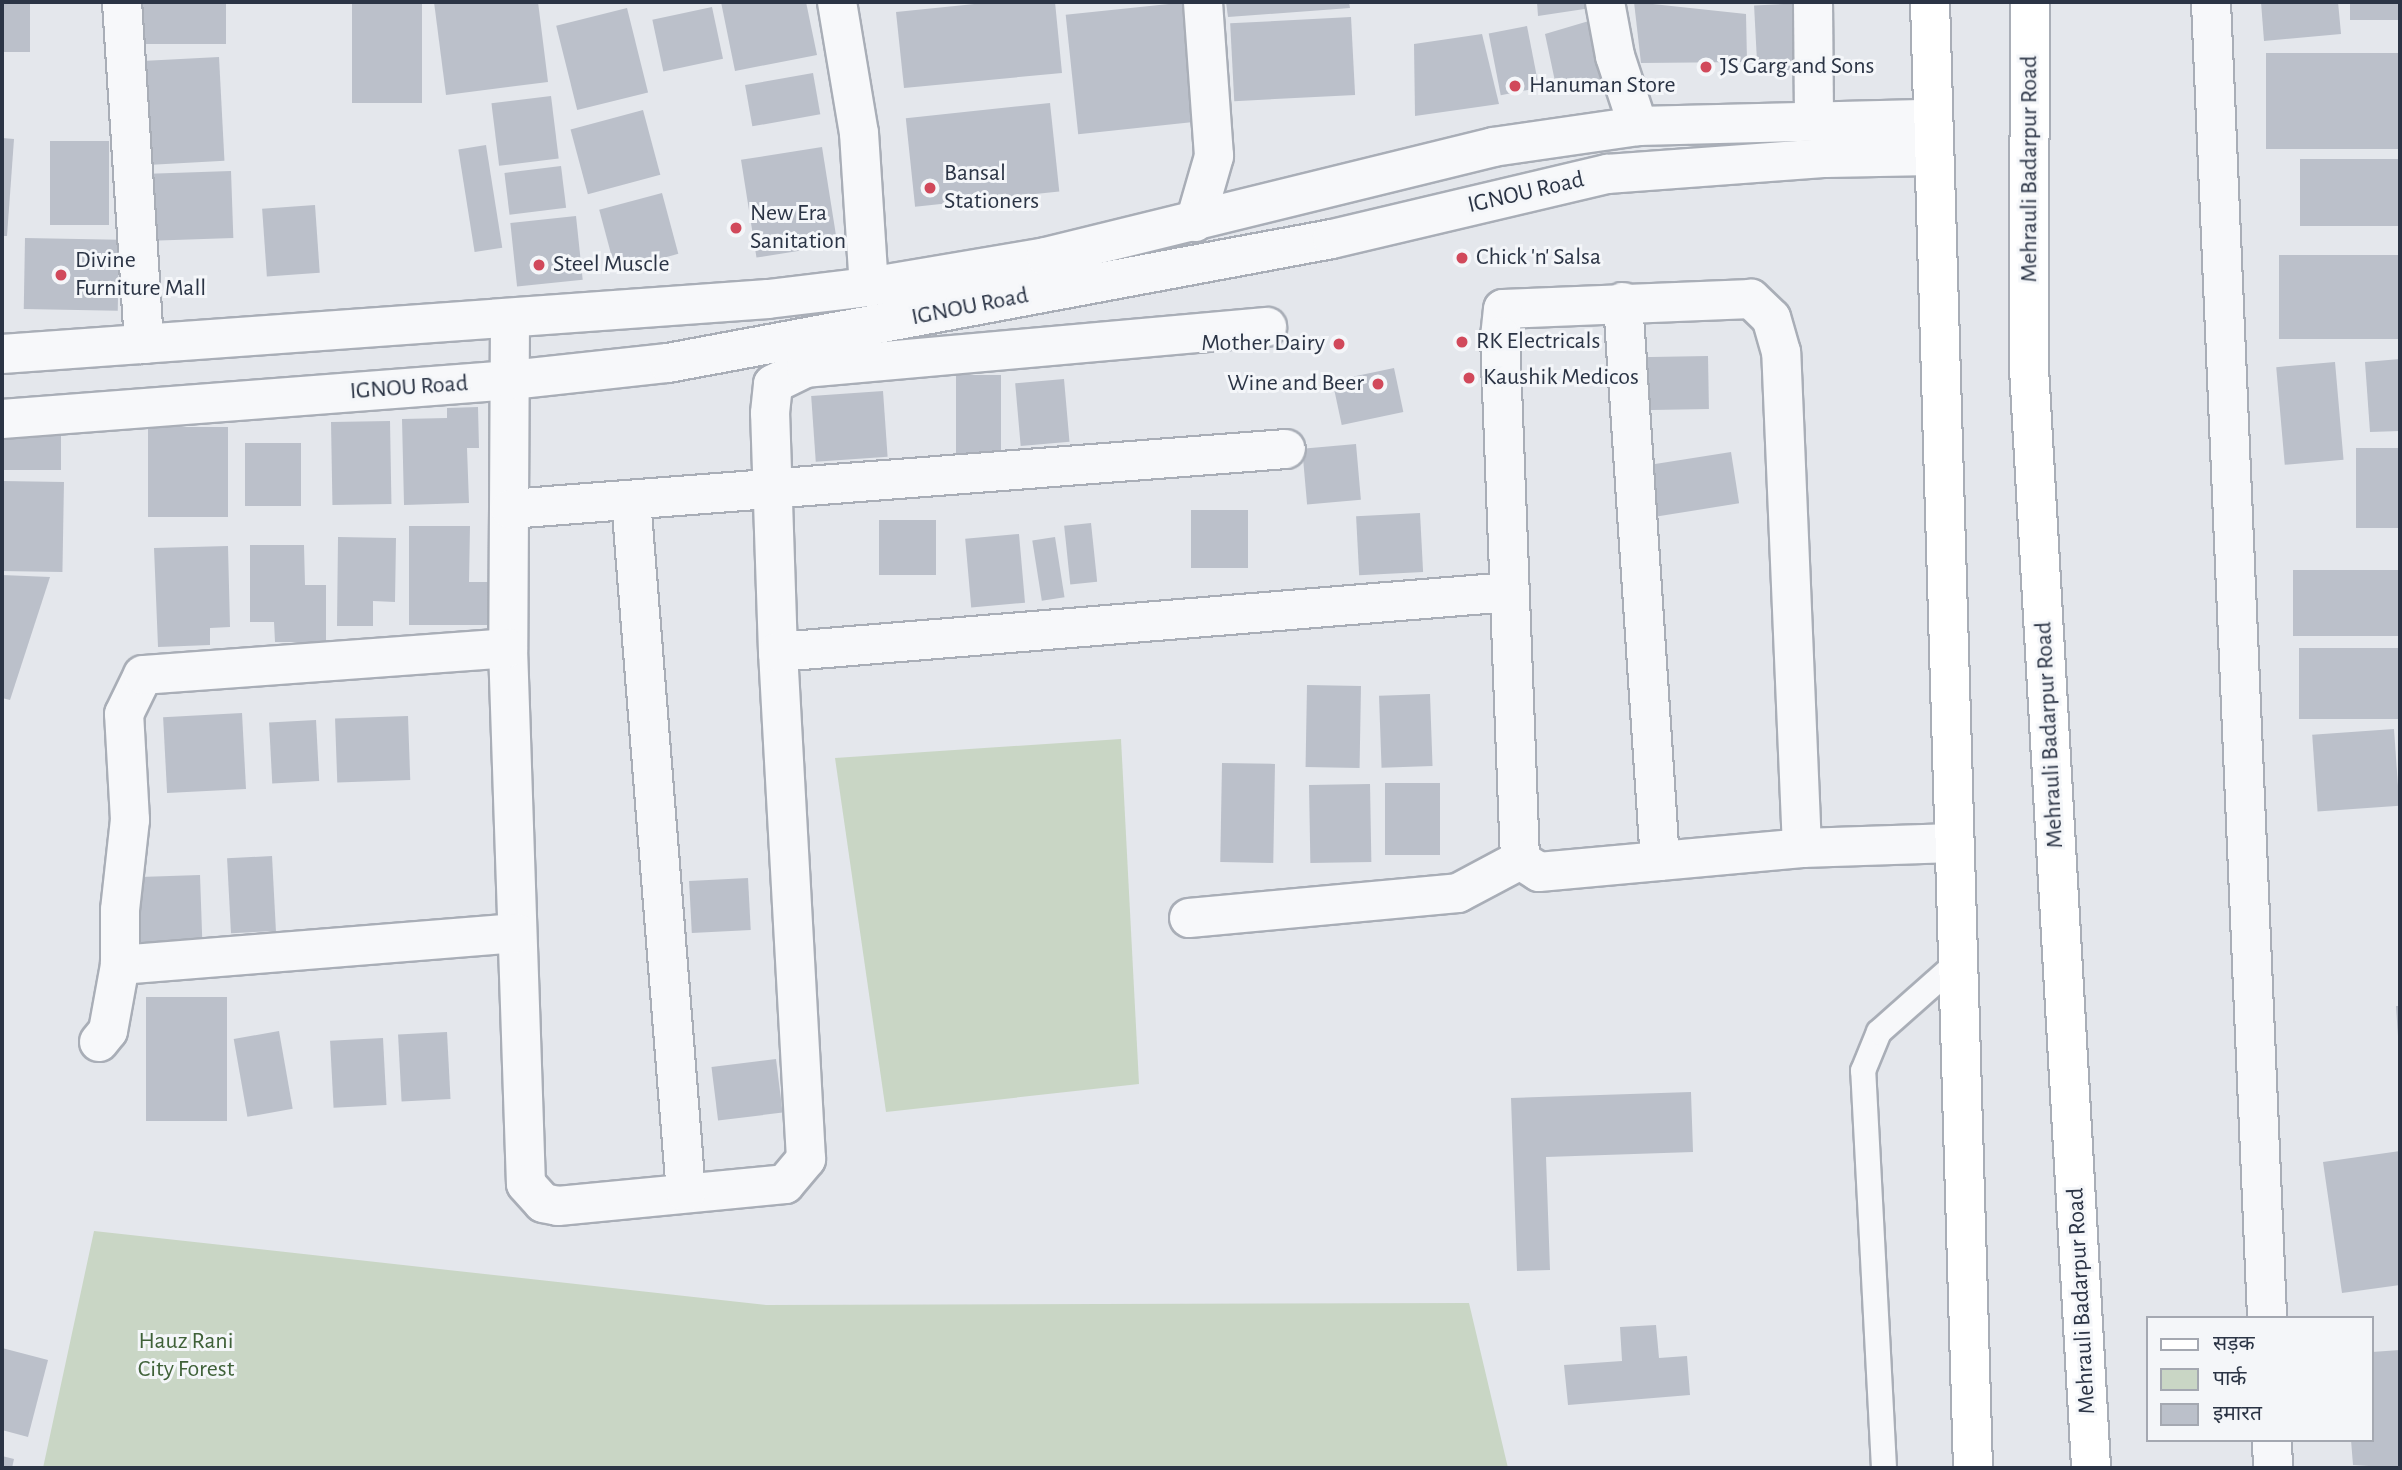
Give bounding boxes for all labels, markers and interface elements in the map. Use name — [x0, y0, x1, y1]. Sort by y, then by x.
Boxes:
place label: JS Garg and Sons — [1720, 53, 1874, 81]
street label: Mehrauli Badarpur Road — [2016, 56, 2044, 282]
marker: JS Garg and Sons — [1698, 59, 1714, 75]
place label: Hanuman Store — [1529, 72, 1676, 100]
marker: Hanuman Store — [1507, 78, 1523, 94]
place label: Bansal Stationers — [944, 160, 1039, 216]
street label: IGNOU Road — [1465, 166, 1587, 220]
marker: Bansal Stationers — [922, 180, 938, 196]
place label: New Era Sanitation — [750, 200, 846, 256]
marker: New Era Sanitation — [728, 220, 744, 236]
place label: Chick 'n' Salsa — [1476, 244, 1601, 272]
place label: Divine Furniture Mall — [75, 247, 206, 303]
marker: Chick 'n' Salsa — [1454, 250, 1470, 266]
place label: Steel Muscle — [553, 251, 669, 279]
marker: Steel Muscle — [531, 257, 547, 273]
marker: Divine Furniture Mall — [53, 267, 69, 283]
street label: IGNOU Road — [909, 282, 1031, 332]
place label: RK Electricals — [1476, 328, 1600, 356]
place label: Mother Dairy — [1201, 330, 1325, 358]
marker: RK Electricals — [1454, 334, 1470, 350]
marker: Mother Dairy — [1331, 336, 1347, 352]
place label: Kaushik Medicos — [1483, 364, 1639, 392]
street label: IGNOU Road — [349, 370, 469, 406]
place label: Wine and Beer — [1227, 370, 1364, 398]
marker: Kaushik Medicos — [1461, 370, 1477, 386]
marker: Wine and Beer — [1370, 376, 1386, 392]
street label: Mehrauli Badarpur Road — [2030, 621, 2070, 849]
street label: Mehrauli Badarpur Road — [2062, 1187, 2102, 1415]
legend — [2146, 1316, 2374, 1442]
park label: Hauz Rani City Forest — [138, 1328, 234, 1384]
text: सड़क — [2213, 1333, 2255, 1354]
text: पार्क — [2213, 1368, 2247, 1389]
text: इमारत — [2213, 1403, 2262, 1424]

